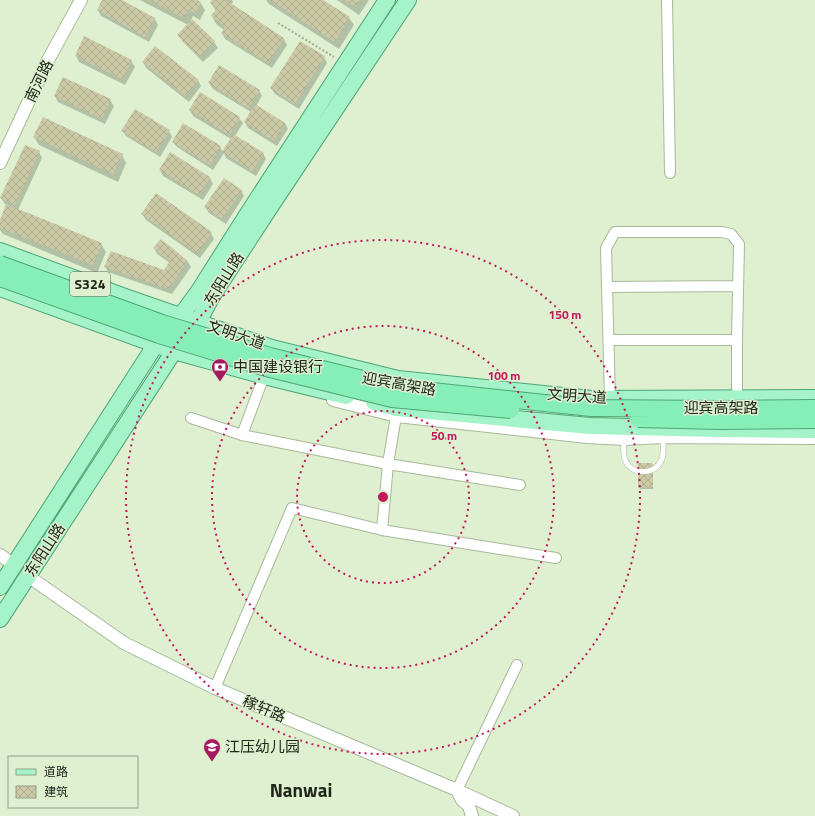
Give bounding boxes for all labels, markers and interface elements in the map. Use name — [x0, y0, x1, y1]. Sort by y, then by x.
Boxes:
street label: 南河路 — [18, 56, 59, 106]
street label: 东阳山路 — [198, 247, 249, 310]
road number: S324 — [70, 272, 110, 296]
text: 150 m — [549, 305, 581, 324]
street label: 文明大道 — [204, 314, 268, 355]
place label: 中国建设银行 — [233, 355, 323, 378]
bank icon: 中国建设银行 — [210, 357, 230, 382]
street label: 迎宾高架路 — [360, 366, 438, 401]
text: 100 m — [488, 366, 520, 385]
street label: 文明大道 — [546, 382, 608, 409]
street label: 迎宾高架路 — [683, 396, 759, 419]
text: 50 m — [431, 426, 457, 445]
centre of rings — [376, 490, 390, 504]
street label: 东阳山路 — [19, 518, 71, 581]
street label: 稼轩路 — [239, 689, 289, 728]
place label: 江压幼儿园 — [225, 735, 300, 758]
school or university icon: 江压幼儿园 — [202, 737, 222, 762]
legend — [8, 756, 138, 808]
text: 道路 — [44, 762, 68, 781]
district label: Nanwai — [270, 775, 332, 804]
text: 建筑 — [44, 782, 68, 801]

